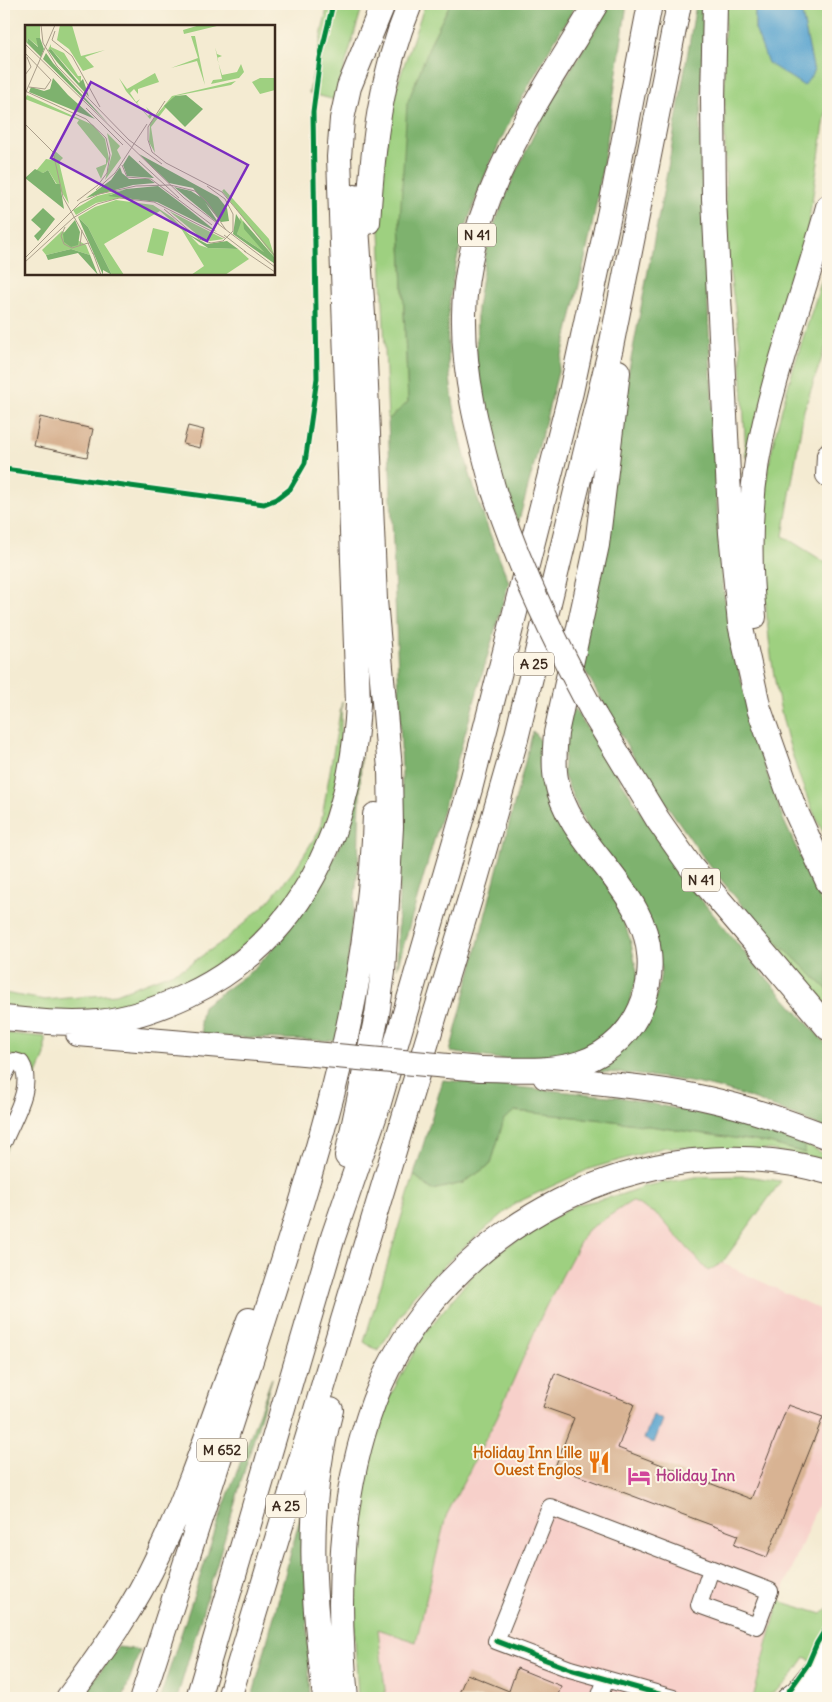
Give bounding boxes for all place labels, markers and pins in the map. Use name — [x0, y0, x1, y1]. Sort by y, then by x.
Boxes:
place label: Holiday Inn Lille Ouest Englos — [473, 1443, 582, 1480]
restaurant icon: Holiday Inn Lille Ouest Englos — [586, 1449, 612, 1475]
hotel icon: Holiday Inn — [626, 1463, 652, 1489]
place label: Holiday Inn — [656, 1466, 735, 1486]

